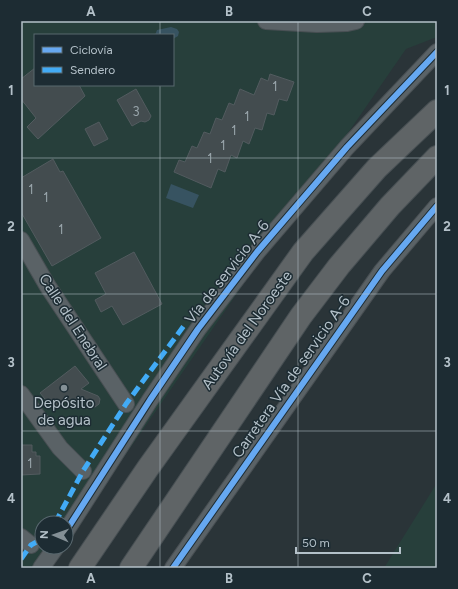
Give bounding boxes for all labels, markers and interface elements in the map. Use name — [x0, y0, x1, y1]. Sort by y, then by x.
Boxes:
text: A — [86, 4, 96, 19]
text: B — [225, 4, 233, 19]
text: C — [362, 4, 372, 19]
legend — [34, 34, 174, 86]
text: Ciclovía — [70, 43, 113, 57]
text: Sendero — [70, 63, 115, 77]
house number: 1 — [272, 79, 278, 94]
text: 1 — [8, 83, 14, 98]
text: 1 — [444, 83, 450, 98]
house number: 3 — [132, 104, 140, 119]
house number: 1 — [244, 109, 250, 124]
house number: 1 — [231, 123, 237, 138]
house number: 1 — [220, 138, 226, 153]
house number: 1 — [207, 151, 213, 166]
house number: 1 — [28, 182, 34, 197]
house number: 1 — [43, 190, 49, 205]
street label: Vía de servicio A-6 — [181, 216, 273, 327]
text: 2 — [7, 219, 15, 234]
text: 2 — [443, 219, 451, 234]
house number: 1 — [58, 222, 64, 237]
street label: Autovía del Noroeste — [198, 267, 296, 393]
street label: Calle del Enebral — [35, 270, 111, 374]
street label: Carretera Vía de servicio A-6 — [228, 292, 354, 461]
text: 3 — [7, 355, 15, 370]
text: 3 — [443, 355, 451, 370]
marker: Depósito de agua — [59, 383, 69, 393]
place label: Depósito de agua — [34, 394, 95, 429]
house number: 1 — [27, 456, 33, 471]
text: 4 — [7, 491, 15, 506]
text: 4 — [443, 491, 451, 506]
north arrow — [34, 515, 74, 555]
scale bar — [296, 529, 400, 555]
text: N — [38, 530, 51, 539]
text: 50 m — [302, 536, 330, 550]
text: A — [86, 571, 96, 586]
text: B — [225, 571, 233, 586]
text: C — [362, 571, 372, 586]

